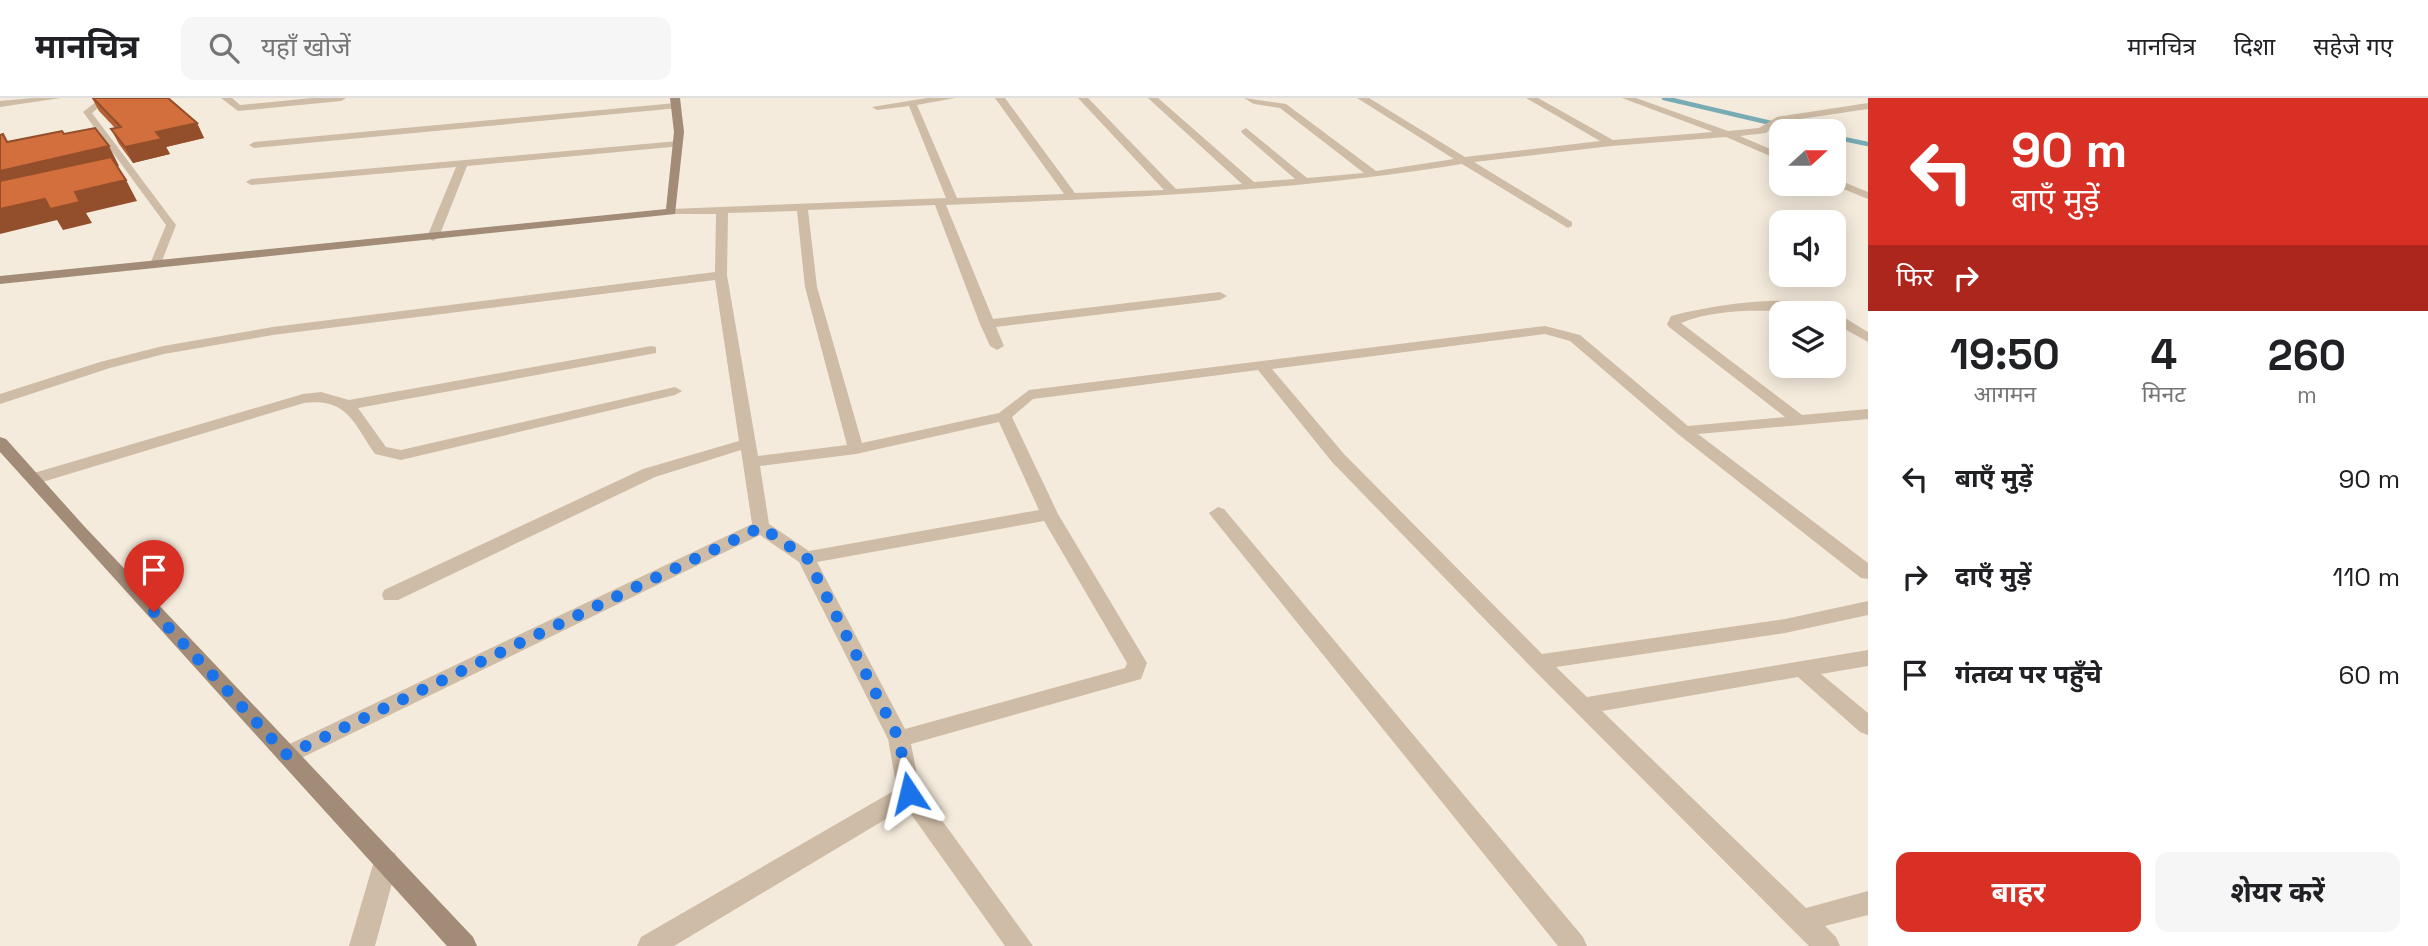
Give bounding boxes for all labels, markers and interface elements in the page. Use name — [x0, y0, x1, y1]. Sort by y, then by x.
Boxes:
search box — [181, 17, 671, 80]
text: मानचित्र — [35, 26, 139, 68]
icon: search — [205, 29, 243, 67]
text: यहाँ खोजें — [261, 30, 351, 64]
text: मानचित्र — [2127, 31, 2196, 62]
text: दिशा — [2234, 31, 2275, 62]
text: सहेजे गए — [2313, 31, 2393, 62]
north arrow — [1769, 119, 1846, 196]
map controls — [1769, 119, 1846, 378]
text: 90 m — [2011, 119, 2127, 181]
icon: left — [1896, 126, 1987, 217]
text: बाएँ मुड़ें — [2011, 180, 2100, 220]
button: sound — [1769, 210, 1846, 287]
icon: right — [1947, 259, 1985, 297]
text: फिर — [1896, 260, 1933, 294]
button: layers — [1769, 301, 1846, 378]
text: 19:50 — [1950, 328, 2060, 381]
text: 4 — [2150, 328, 2177, 381]
text: 260 — [2268, 329, 2346, 382]
text: आगमन — [1973, 379, 2036, 409]
text: मिनट — [2142, 379, 2186, 409]
text: m — [2297, 380, 2317, 410]
icon: left — [1896, 460, 1934, 498]
text: बाएँ मुड़ें — [1955, 461, 2033, 495]
text: 90 m — [2338, 462, 2400, 496]
pin — [124, 540, 184, 612]
icon: arrive — [135, 551, 173, 589]
icon: right — [1896, 558, 1934, 596]
text: दाएँ मुड़ें — [1955, 559, 2031, 593]
text: 110 m — [2333, 560, 2400, 594]
icon: arrive — [1896, 656, 1934, 694]
text: गंतव्य पर पहुँचे — [1955, 657, 2102, 691]
text: 60 m — [2338, 658, 2400, 692]
position arrow — [872, 756, 946, 830]
button: बाहर — [1896, 852, 2141, 932]
button: शेयर करें — [2155, 852, 2400, 932]

